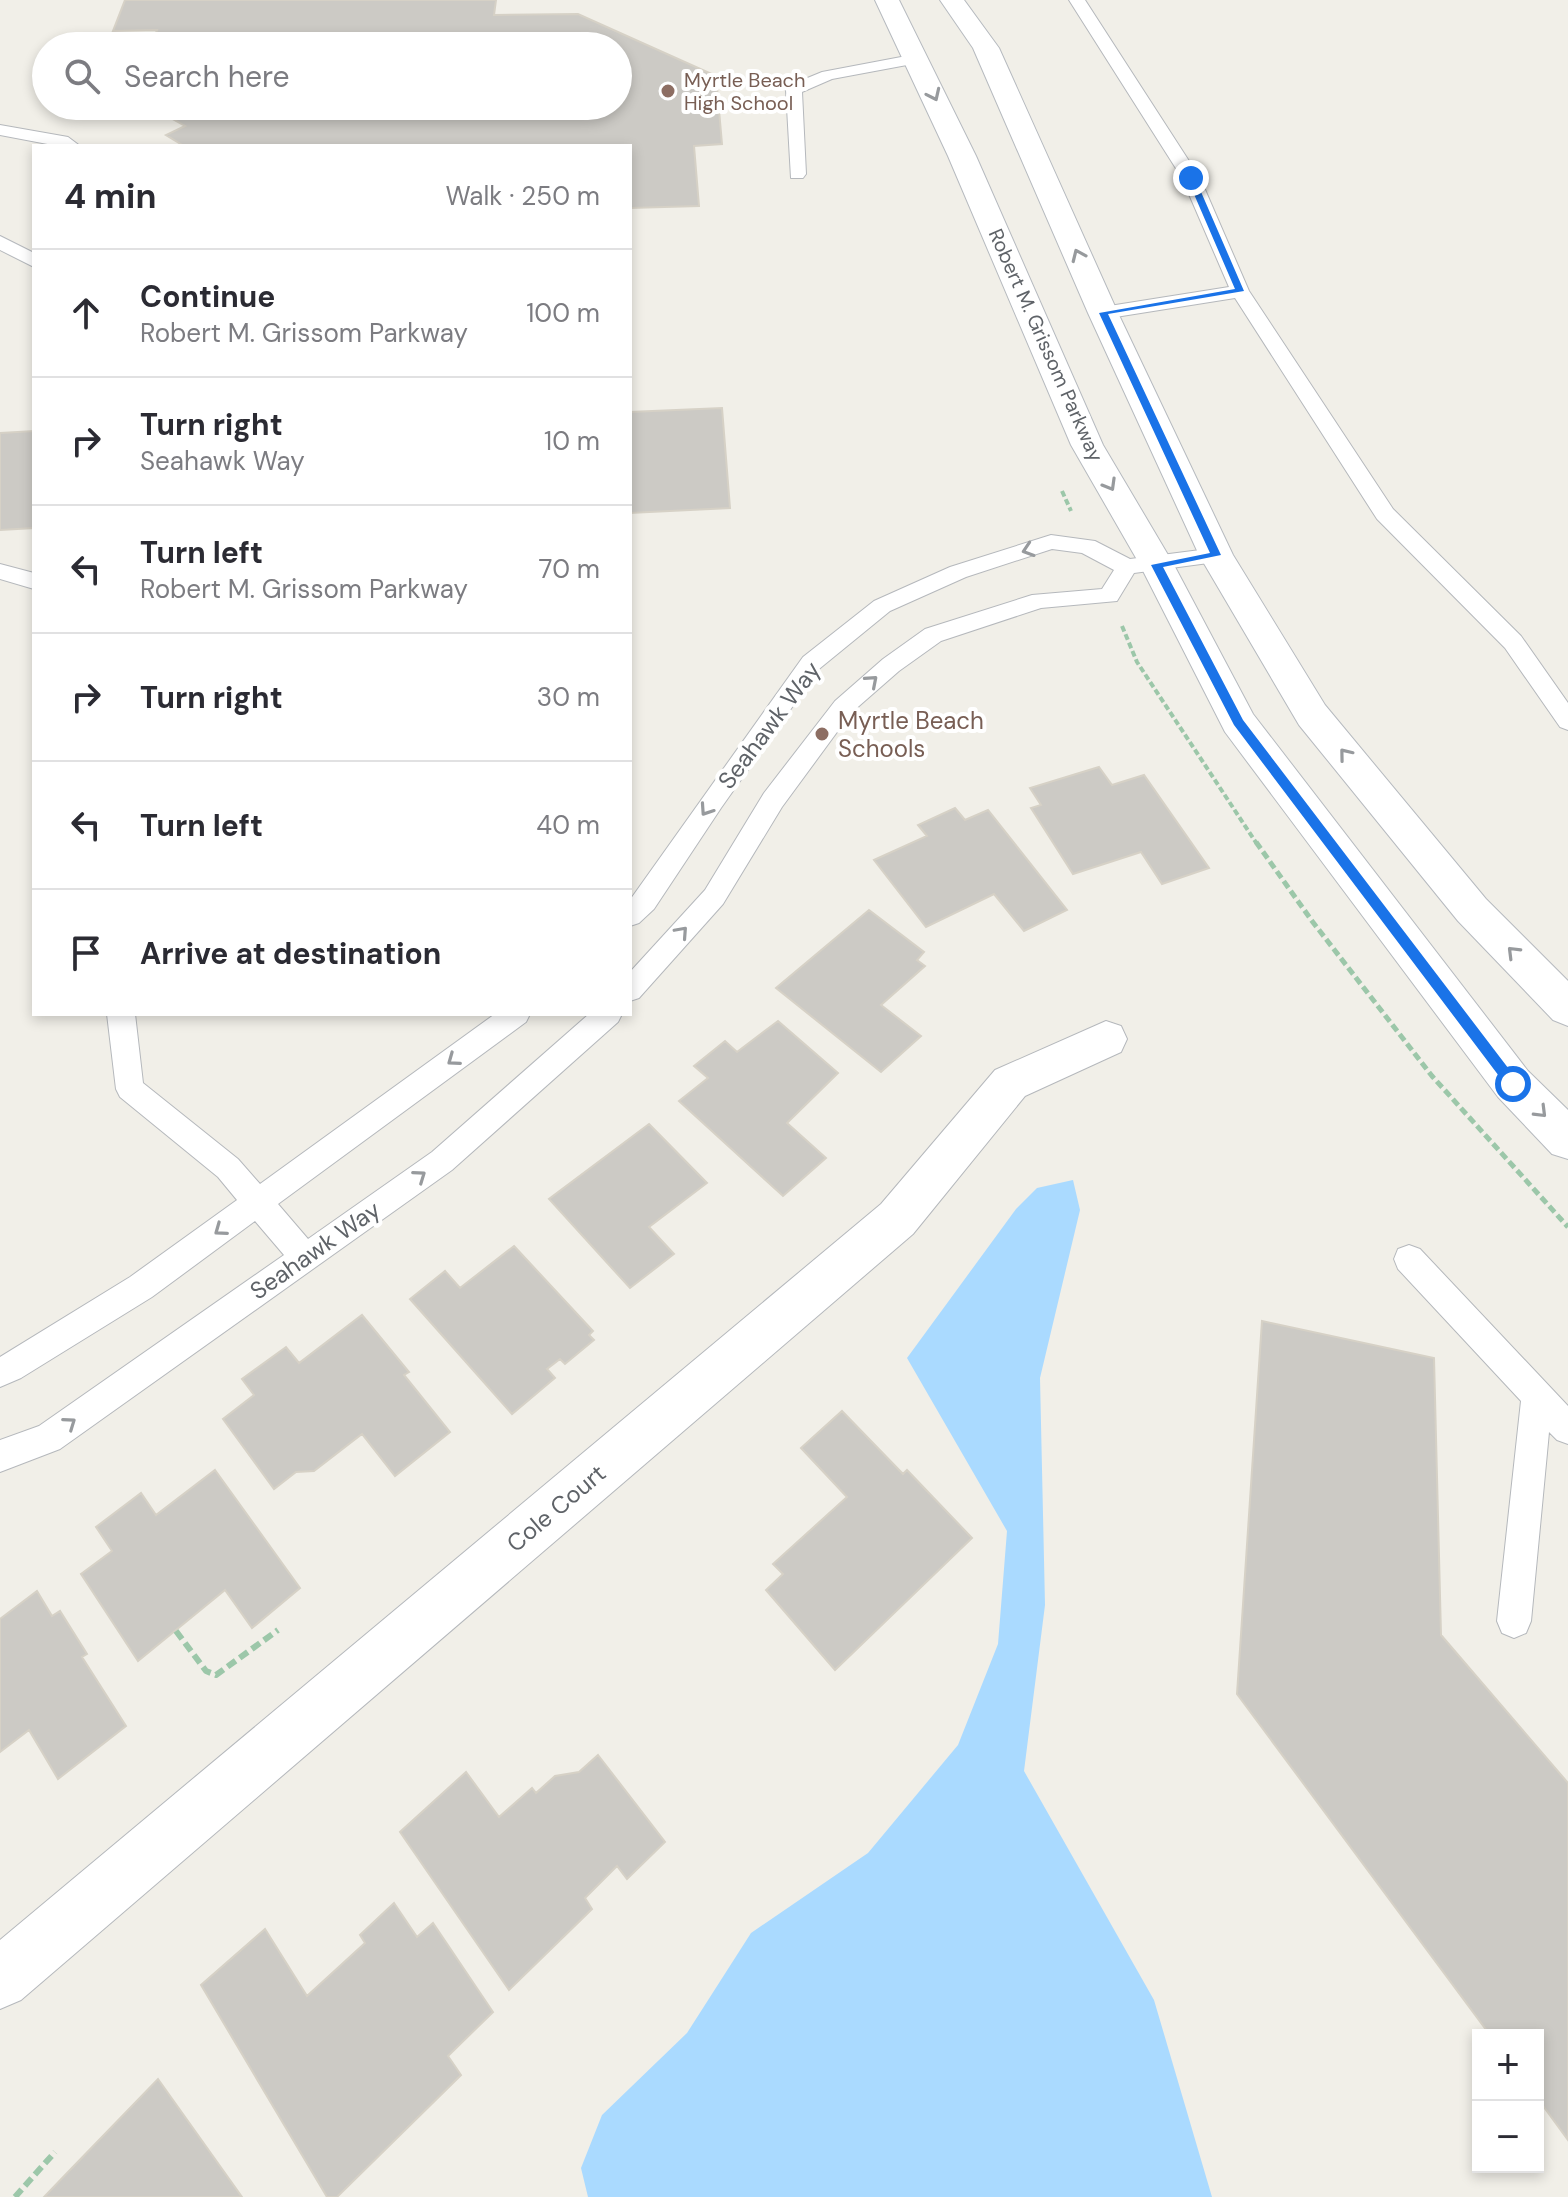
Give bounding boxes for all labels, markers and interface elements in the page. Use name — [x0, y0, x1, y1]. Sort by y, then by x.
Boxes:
search box — [32, 32, 632, 120]
icon: search — [60, 54, 104, 98]
text: Search here — [124, 57, 290, 96]
place label: Myrtle Beach High School — [684, 67, 806, 116]
marker: Myrtle Beach High School — [659, 82, 677, 100]
one-way arrow — [924, 87, 940, 101]
route end — [1173, 160, 1209, 196]
text: 4 min — [64, 174, 156, 219]
text: Walk · 250 m — [445, 179, 600, 213]
street label: Robert M. Grissom Parkway — [983, 224, 1109, 466]
one-way arrow — [1071, 249, 1087, 263]
text: Continue — [140, 277, 275, 316]
icon: ahead — [64, 291, 108, 335]
text: 100 m — [526, 296, 600, 330]
text: Robert M. Grissom Parkway — [140, 316, 468, 350]
text: Turn right — [140, 405, 283, 444]
icon: right — [64, 419, 108, 463]
text: 10 m — [544, 424, 600, 458]
text: Seahawk Way — [140, 444, 305, 478]
one-way arrow — [1100, 476, 1116, 491]
text: Turn left — [140, 533, 263, 572]
one-way arrow — [1022, 540, 1036, 556]
icon: left — [64, 547, 108, 591]
text: 70 m — [539, 552, 600, 586]
text: Robert M. Grissom Parkway — [140, 572, 468, 606]
street label: Seahawk Way — [711, 655, 827, 795]
icon: right — [64, 675, 108, 719]
one-way arrow — [862, 676, 877, 691]
text: Turn right — [140, 678, 283, 717]
text: 30 m — [537, 680, 600, 714]
place label: Myrtle Beach Schools — [838, 705, 984, 764]
marker: Myrtle Beach Schools — [813, 725, 831, 743]
one-way arrow — [1340, 749, 1355, 764]
one-way arrow — [701, 801, 716, 816]
icon: left — [64, 803, 108, 847]
text: Turn left — [140, 806, 263, 845]
text: 40 m — [536, 808, 600, 842]
one-way arrow — [673, 927, 687, 942]
icon: arrive — [64, 931, 108, 975]
text: Arrive at destination — [140, 934, 441, 973]
one-way arrow — [1508, 947, 1522, 961]
one-way arrow — [447, 1051, 462, 1065]
route start — [1495, 1066, 1531, 1102]
one-way arrow — [1532, 1103, 1546, 1117]
one-way arrow — [411, 1171, 426, 1186]
street label: Seahawk Way — [244, 1194, 386, 1306]
one-way arrow — [215, 1221, 229, 1235]
one-way arrow — [62, 1418, 76, 1433]
street label: Cole Court — [500, 1457, 612, 1559]
map controls — [1472, 2029, 1544, 2173]
button: + — [1472, 2029, 1544, 2101]
button: − — [1472, 2101, 1544, 2173]

